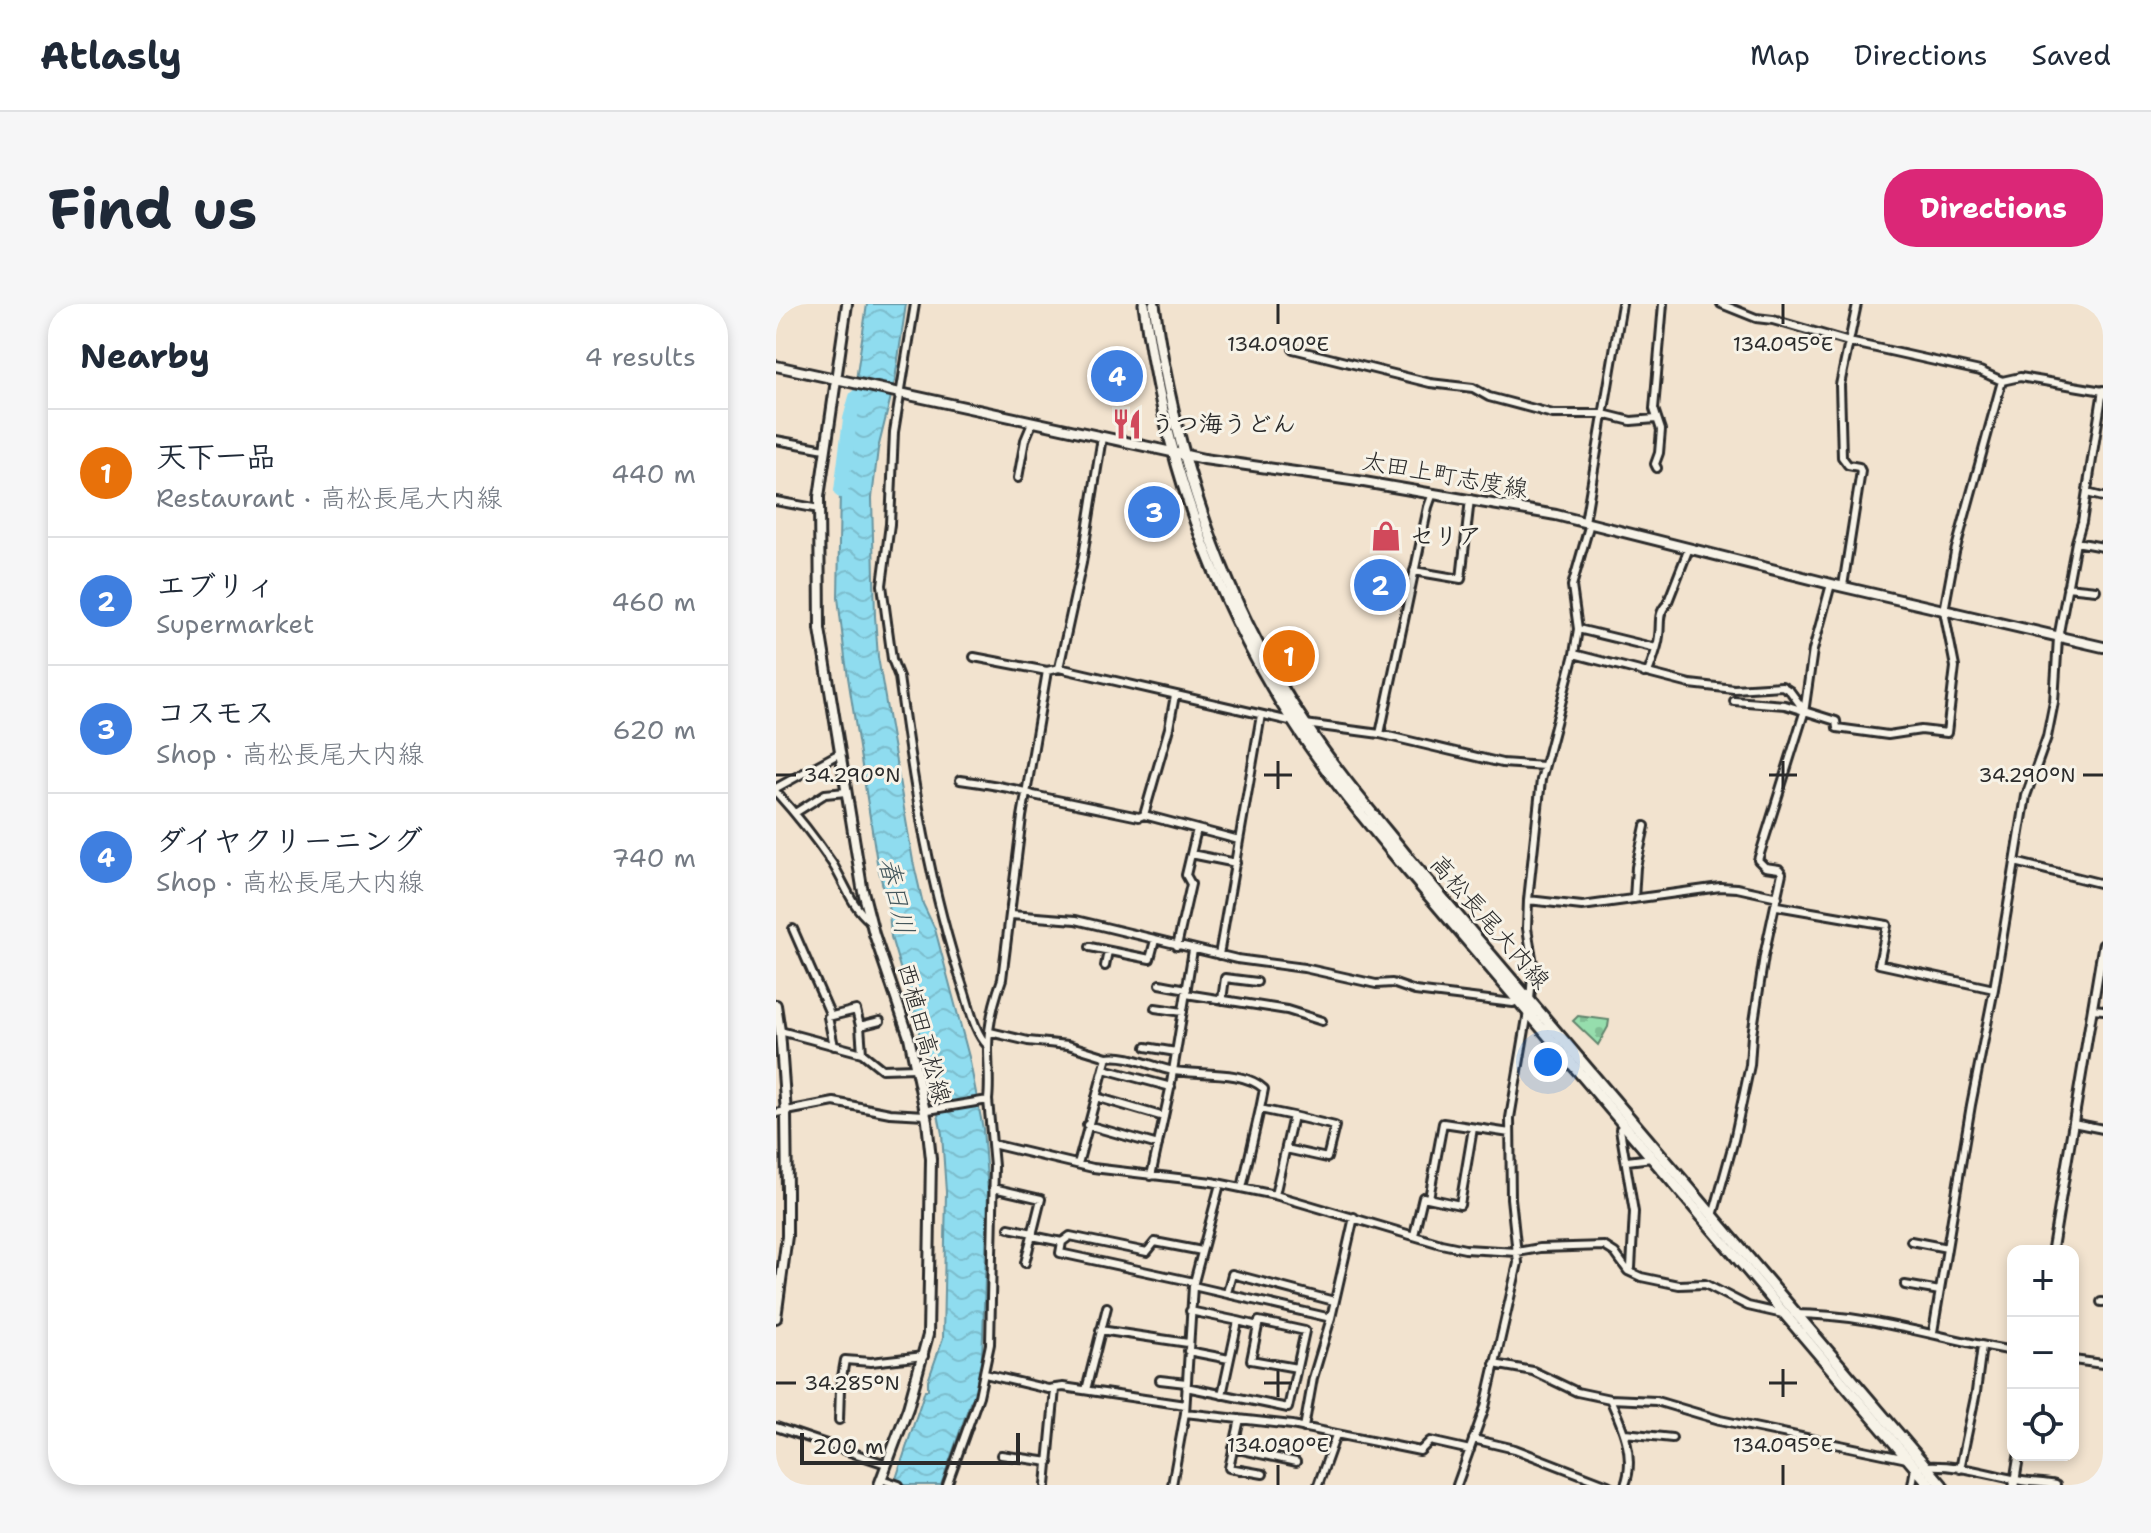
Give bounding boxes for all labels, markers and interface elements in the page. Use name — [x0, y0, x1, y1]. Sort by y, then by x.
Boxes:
text: Atlasly — [40, 30, 182, 81]
text: Map — [1750, 36, 1810, 74]
text: Directions — [1854, 36, 1988, 74]
text: Saved — [2032, 36, 2111, 74]
button: Directions — [1884, 169, 2103, 247]
text: Find us — [48, 171, 257, 246]
text: 134.090°E — [1227, 331, 1329, 357]
text: 134.095°E — [1733, 331, 1833, 357]
text: Nearby — [80, 333, 210, 379]
text: 4 results — [584, 339, 696, 374]
pin: 4 — [1091, 346, 1143, 406]
restaurant icon: うつ海うどん — [1110, 407, 1144, 441]
place label: うつ海うどん — [1151, 408, 1296, 440]
text: 天下一品 — [156, 436, 276, 477]
street label: 太田上町志度線 — [1359, 445, 1531, 505]
text: 1 — [100, 456, 112, 491]
text: 440 m — [611, 456, 696, 491]
text: Restaurant · 高松長尾大内線 — [156, 480, 502, 515]
pin: 3 — [1128, 482, 1180, 542]
shop icon: セリア — [1369, 519, 1403, 553]
place label: セリア — [1410, 520, 1482, 552]
pin: 2 — [1354, 555, 1406, 615]
text: エブリィ — [156, 565, 276, 606]
text: 2 — [97, 584, 115, 619]
text: 460 m — [611, 584, 696, 619]
text: Supermarket — [156, 606, 314, 641]
pin: 1 — [1263, 626, 1315, 686]
text: コスモス — [156, 692, 275, 733]
text: 3 — [97, 712, 115, 747]
text: 620 m — [613, 712, 696, 747]
text: Shop · 高松長尾大内線 — [156, 736, 424, 771]
text: 34.290°N — [803, 762, 901, 788]
text: 34.290°N — [1978, 762, 2076, 788]
text: ダイヤクリーニング — [156, 820, 423, 861]
text: 4 — [97, 840, 115, 875]
text: 740 m — [611, 840, 696, 875]
street label: 高松長尾大内線 — [1423, 848, 1557, 996]
water label: 春日川 — [872, 854, 923, 938]
text: Shop · 高松長尾大内線 — [156, 864, 424, 899]
street label: 西植田高松線 — [890, 959, 958, 1107]
your location — [1528, 1042, 1568, 1082]
map controls — [2007, 1245, 2079, 1461]
button: + — [2007, 1245, 2079, 1317]
button: − — [2007, 1317, 2079, 1389]
text: 34.285°N — [804, 1370, 900, 1396]
button: locate — [2007, 1389, 2079, 1461]
scale bar — [800, 1429, 1020, 1465]
text: 200 m — [812, 1432, 884, 1461]
text: 134.090°E — [1227, 1432, 1329, 1458]
text: 134.095°E — [1733, 1432, 1833, 1458]

